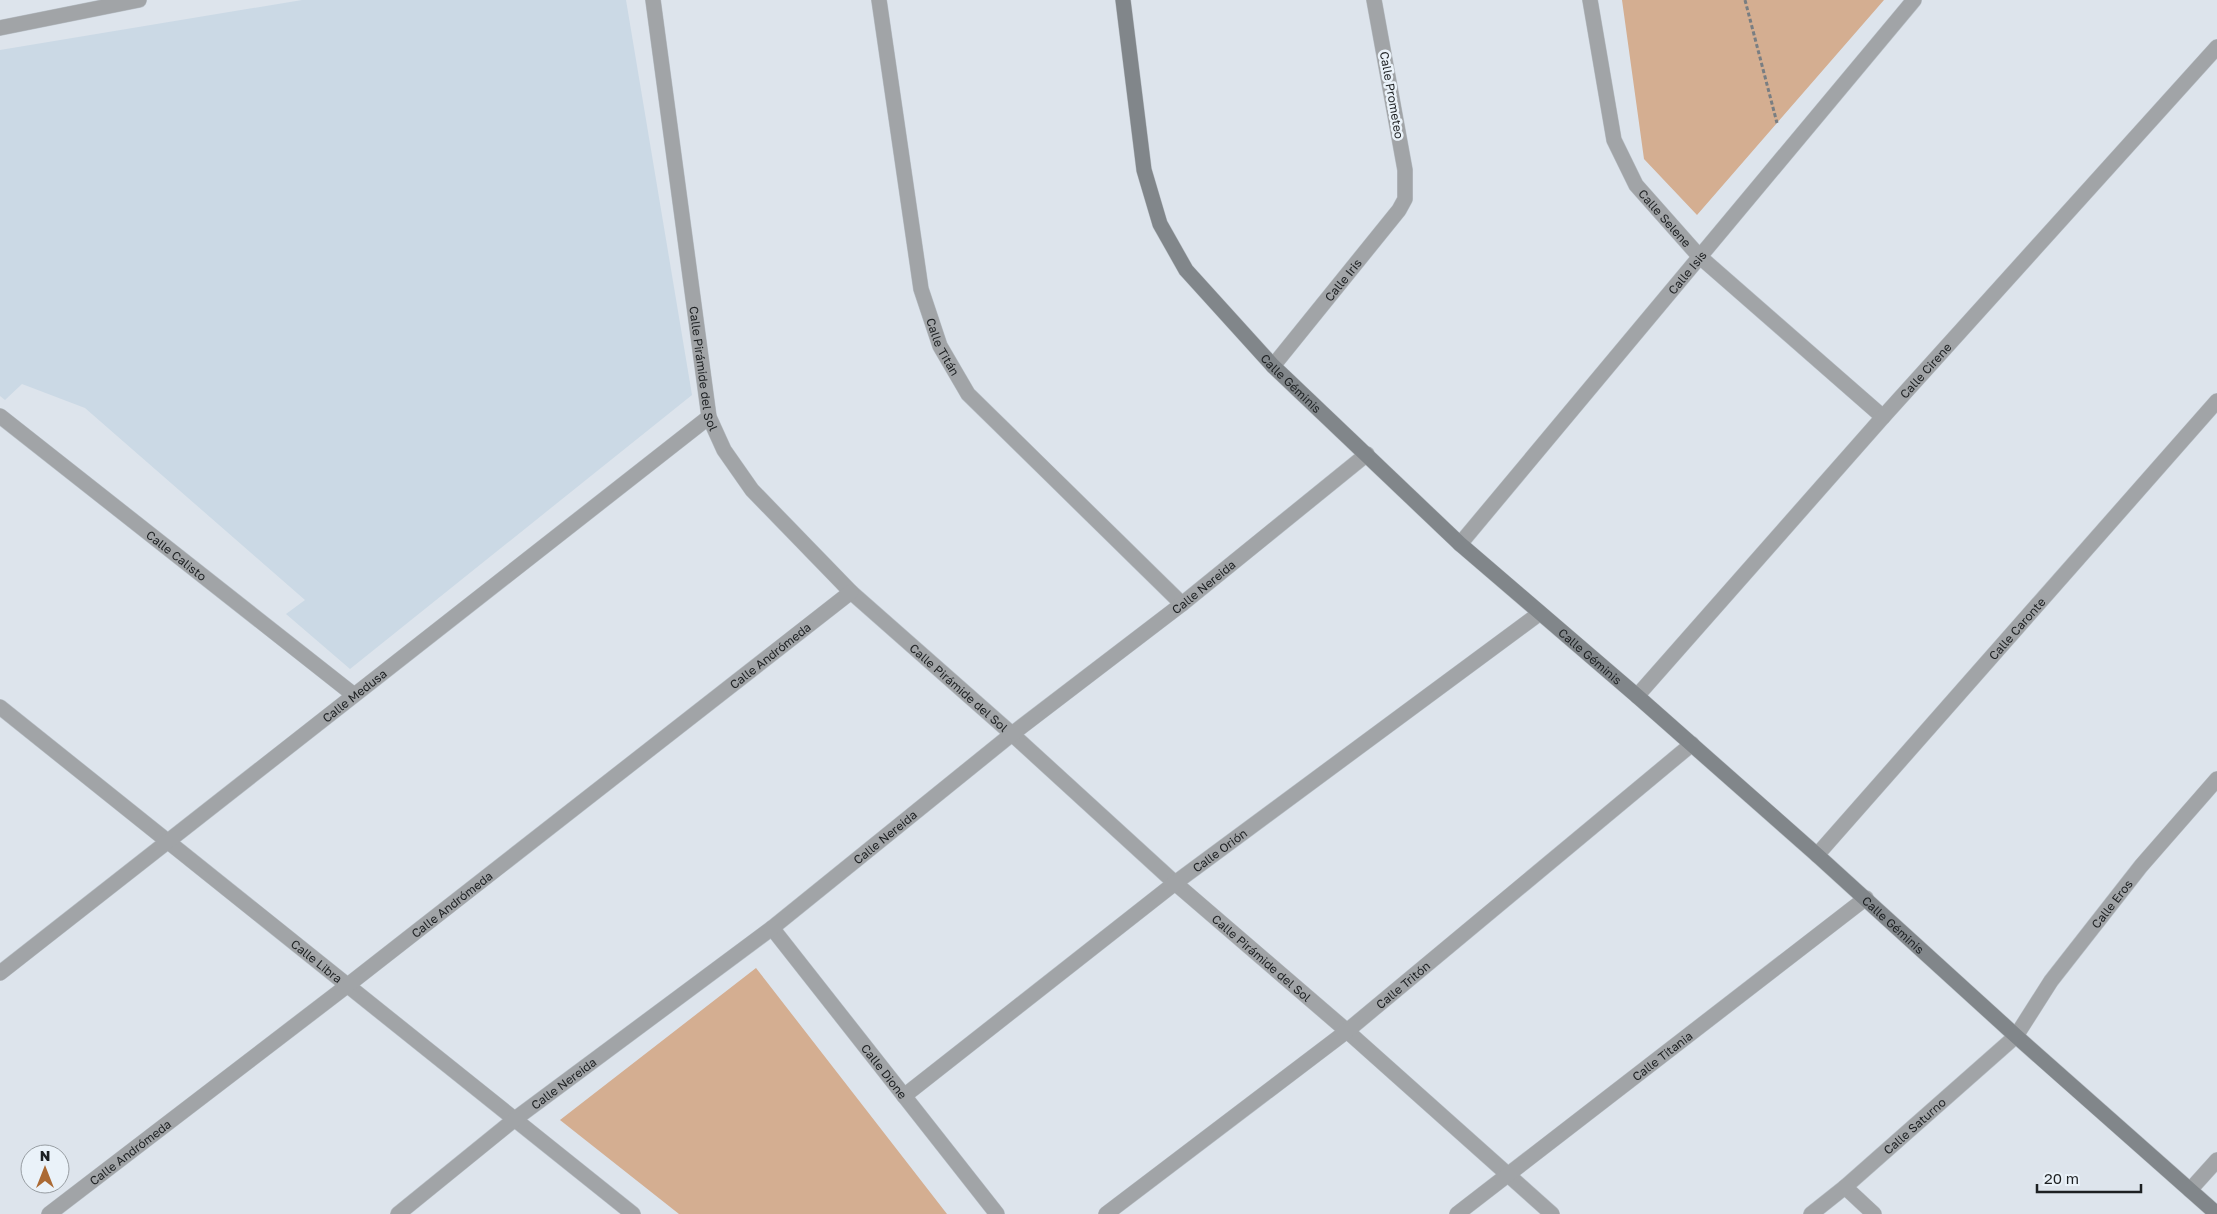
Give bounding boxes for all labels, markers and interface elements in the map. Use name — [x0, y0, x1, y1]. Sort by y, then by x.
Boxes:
street label: Calle Prometeo — [1377, 50, 1407, 140]
street label: Calle Selene — [1636, 186, 1695, 250]
street label: Calle Isis — [1664, 247, 1709, 297]
street label: Calle Iris — [1321, 255, 1364, 304]
street label: Calle Pirámide del Sol — [687, 305, 722, 433]
street label: Calle Titán — [924, 316, 963, 378]
street label: Calle Cirene — [1896, 339, 1954, 401]
street label: Calle Géminis — [1258, 350, 1325, 416]
street label: Calle Calisto — [143, 527, 210, 584]
street label: Calle Nereida — [1168, 556, 1238, 617]
street label: Calle Caronte — [1985, 594, 2048, 663]
street label: Calle Andrómeda — [726, 619, 813, 692]
street label: Calle Géminis — [1556, 625, 1625, 687]
street label: Calle Pirámide del Sol — [907, 640, 1011, 735]
street label: Calle Medusa — [319, 665, 389, 725]
street label: Calle Nereida — [850, 807, 920, 867]
street label: Calle Orión — [1189, 825, 1250, 875]
street label: Calle Andrómeda — [408, 868, 495, 940]
street label: Calle Eros — [2088, 876, 2135, 931]
street label: Calle Géminis — [1859, 892, 1928, 957]
street label: Calle Pirámide del Sol — [1209, 911, 1315, 1005]
street label: Calle Libra — [288, 936, 346, 986]
street label: Calle Tritón — [1372, 958, 1433, 1012]
street label: Calle Titania — [1629, 1028, 1695, 1084]
street label: Calle Dione — [858, 1041, 911, 1102]
street label: Calle Nereida — [528, 1054, 599, 1112]
street label: Calle Saturno — [1880, 1094, 1949, 1157]
street label: Calle Andrómeda — [86, 1116, 174, 1188]
north arrow — [20, 1144, 70, 1194]
text: N — [40, 1147, 50, 1164]
scale bar — [2037, 1162, 2141, 1194]
text: 20 m — [2044, 1169, 2079, 1187]

